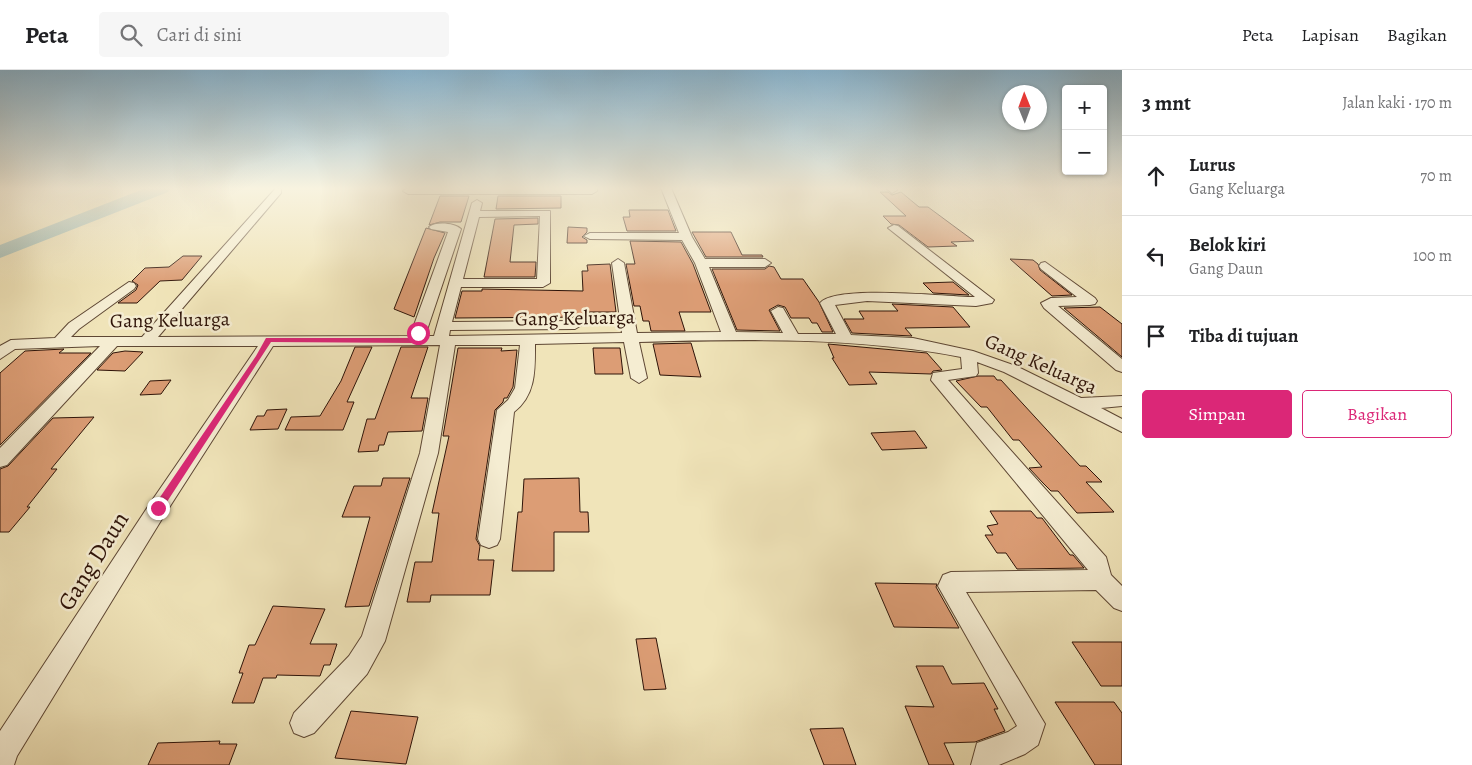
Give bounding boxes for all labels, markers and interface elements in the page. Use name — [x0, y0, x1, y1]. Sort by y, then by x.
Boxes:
search box — [99, 12, 449, 57]
text: Peta — [25, 19, 69, 51]
icon: search — [117, 21, 145, 49]
text: Cari di sini — [157, 22, 242, 48]
text: Peta — [1242, 23, 1273, 47]
text: Lapisan — [1301, 23, 1359, 47]
text: Bagikan — [1387, 23, 1447, 47]
north arrow — [1002, 85, 1047, 130]
map controls — [1062, 85, 1107, 175]
button: + — [1062, 85, 1107, 130]
text: 3 mnt — [1142, 89, 1191, 117]
text: Jalan kaki · 170 m — [1342, 92, 1452, 114]
button: − — [1062, 130, 1107, 175]
text: Lurus — [1189, 152, 1235, 178]
icon: ahead — [1142, 162, 1170, 190]
text: 70 m — [1420, 165, 1452, 187]
text: Gang Keluarga — [1189, 178, 1285, 200]
text: Belok kiri — [1189, 232, 1266, 258]
icon: left — [1142, 242, 1170, 270]
text: 100 m — [1413, 245, 1452, 267]
text: Gang Daun — [1189, 258, 1263, 280]
street label: Gang Keluarga — [515, 303, 636, 333]
street label: Gang Keluarga — [110, 305, 231, 335]
route start — [407, 322, 430, 345]
icon: arrive — [1142, 322, 1170, 350]
text: Tiba di tujuan — [1189, 323, 1298, 349]
street label: Gang Keluarga — [981, 327, 1102, 401]
button: Simpan — [1142, 390, 1292, 438]
button: Bagikan — [1302, 390, 1452, 438]
route end — [147, 497, 170, 520]
street label: Gang Daun — [50, 505, 136, 617]

